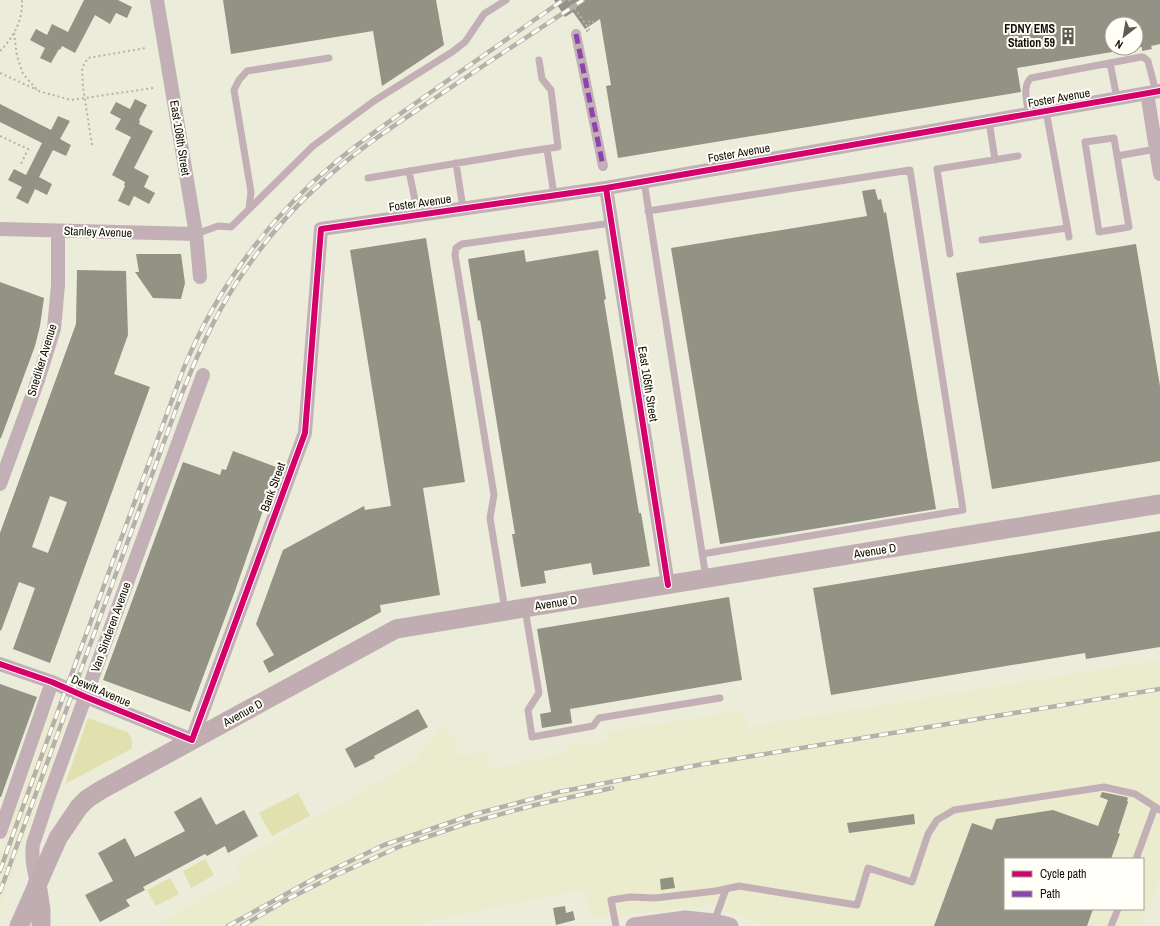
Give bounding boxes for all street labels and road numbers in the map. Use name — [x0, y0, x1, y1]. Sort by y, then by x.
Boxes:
street label: Foster Avenue — [1027, 85, 1091, 111]
street label: East 108th Street — [166, 99, 194, 177]
street label: Foster Avenue — [707, 140, 771, 166]
street label: Foster Avenue — [388, 191, 452, 215]
street label: Stanley Avenue — [64, 223, 132, 241]
street label: Snediker Avenue — [23, 322, 61, 398]
street label: East 105th Street — [634, 345, 662, 423]
street label: Bank Street — [257, 460, 289, 514]
street label: Avenue D — [852, 540, 898, 562]
street label: Van Sinderen Avenue — [87, 580, 135, 674]
street label: Avenue D — [533, 592, 579, 614]
street label: Dewitt Avenue — [69, 671, 133, 711]
street label: Avenue D — [219, 696, 266, 731]

